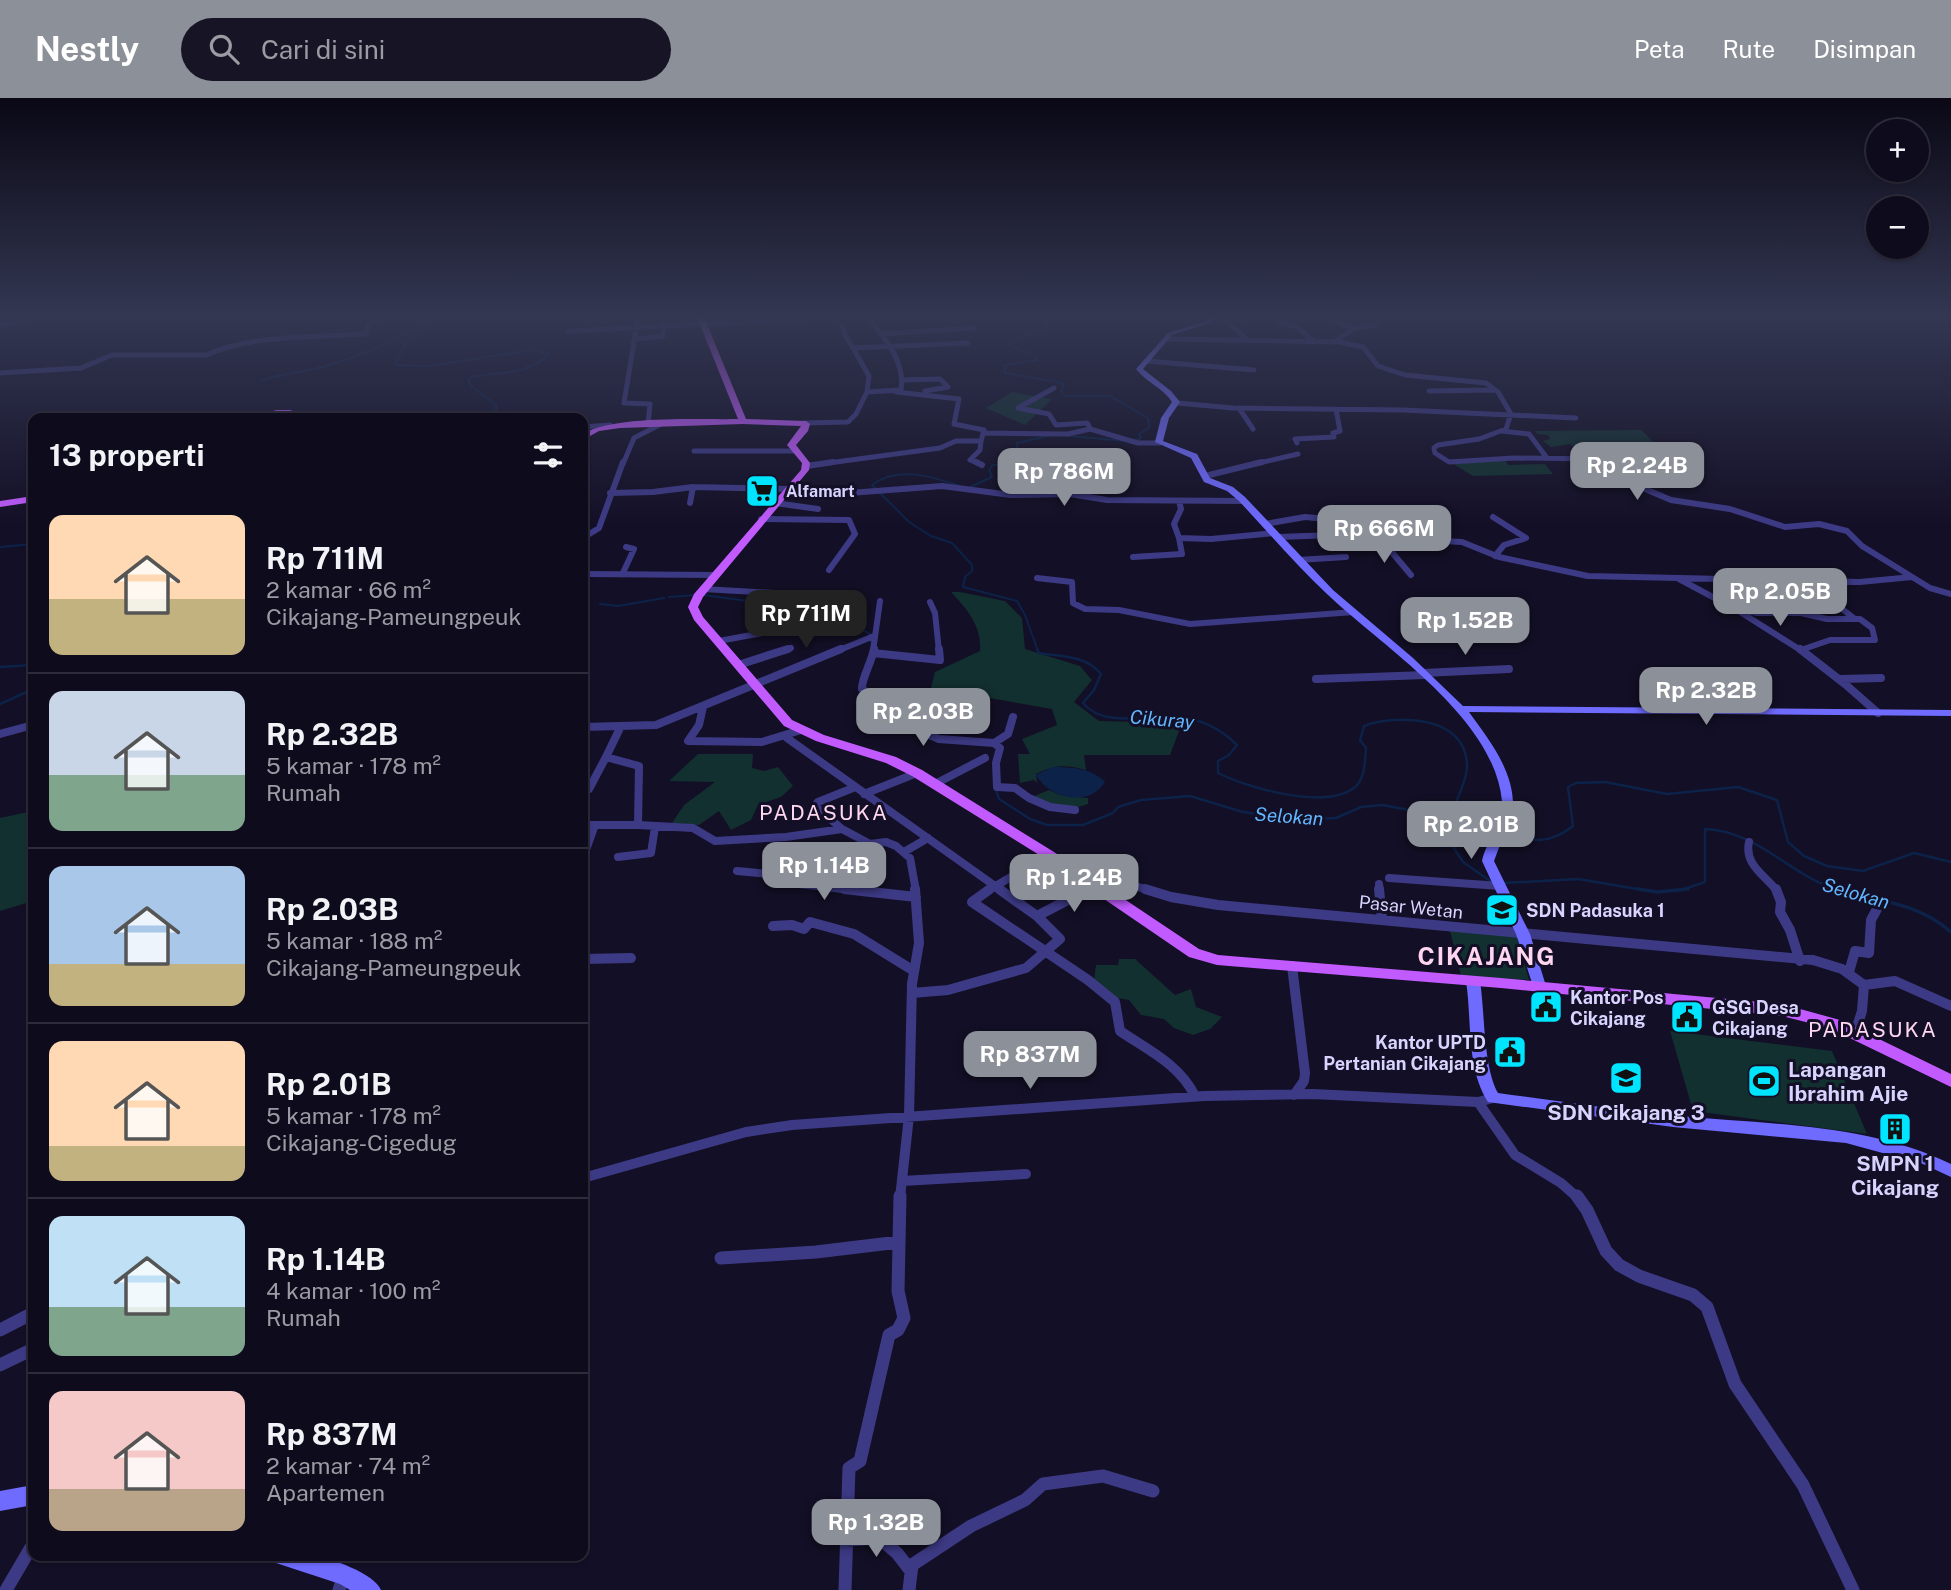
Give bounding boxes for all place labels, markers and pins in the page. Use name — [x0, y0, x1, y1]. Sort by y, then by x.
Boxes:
pin: Rp 2.24B — [1565, 442, 1709, 502]
pin: Rp 786M — [999, 448, 1129, 508]
supermarket icon: Alfamart — [743, 472, 781, 510]
place label: Alfamart — [786, 482, 855, 501]
pin: Rp 666M — [1319, 505, 1449, 565]
pin: Rp 2.05B — [1708, 568, 1852, 628]
pin: Rp 711M — [741, 590, 871, 650]
pin: Rp 1.52B — [1393, 598, 1537, 657]
pin: Rp 2.32B — [1634, 668, 1778, 727]
pin: Rp 2.03B — [851, 688, 995, 748]
pin: Rp 2.01B — [1399, 802, 1543, 861]
pin: Rp 1.14B — [752, 842, 896, 902]
pin: Rp 1.24B — [1002, 854, 1146, 914]
school or university icon: SDN Padasuka 1 — [1483, 891, 1521, 929]
place label: SDN Padasuka 1 — [1526, 900, 1665, 921]
place label: Kantor Pos Cikajang — [1570, 987, 1664, 1029]
public building icon: Kantor Pos Cikajang — [1527, 988, 1565, 1026]
place label: GSG Desa Cikajang — [1712, 997, 1799, 1039]
public building icon: GSG Desa Cikajang — [1668, 998, 1706, 1036]
pin: Rp 837M — [965, 1032, 1095, 1091]
place label: Kantor UPTD Pertanian Cikajang — [1323, 1032, 1486, 1074]
public building icon: Kantor UPTD Pertanian Cikajang — [1491, 1033, 1529, 1071]
place label: Lapangan Ibrahim Ajie — [1788, 1057, 1908, 1106]
school or university icon: SDN Cikajang 3 — [1607, 1059, 1645, 1097]
sports icon: Lapangan Ibrahim Ajie — [1745, 1062, 1783, 1100]
place label: SDN Cikajang 3 — [1547, 1100, 1705, 1125]
building icon: SMPN 1 Cikajang — [1876, 1110, 1914, 1148]
place label: SMPN 1 Cikajang — [1851, 1151, 1939, 1200]
pin: Rp 1.32B — [804, 1500, 948, 1559]

